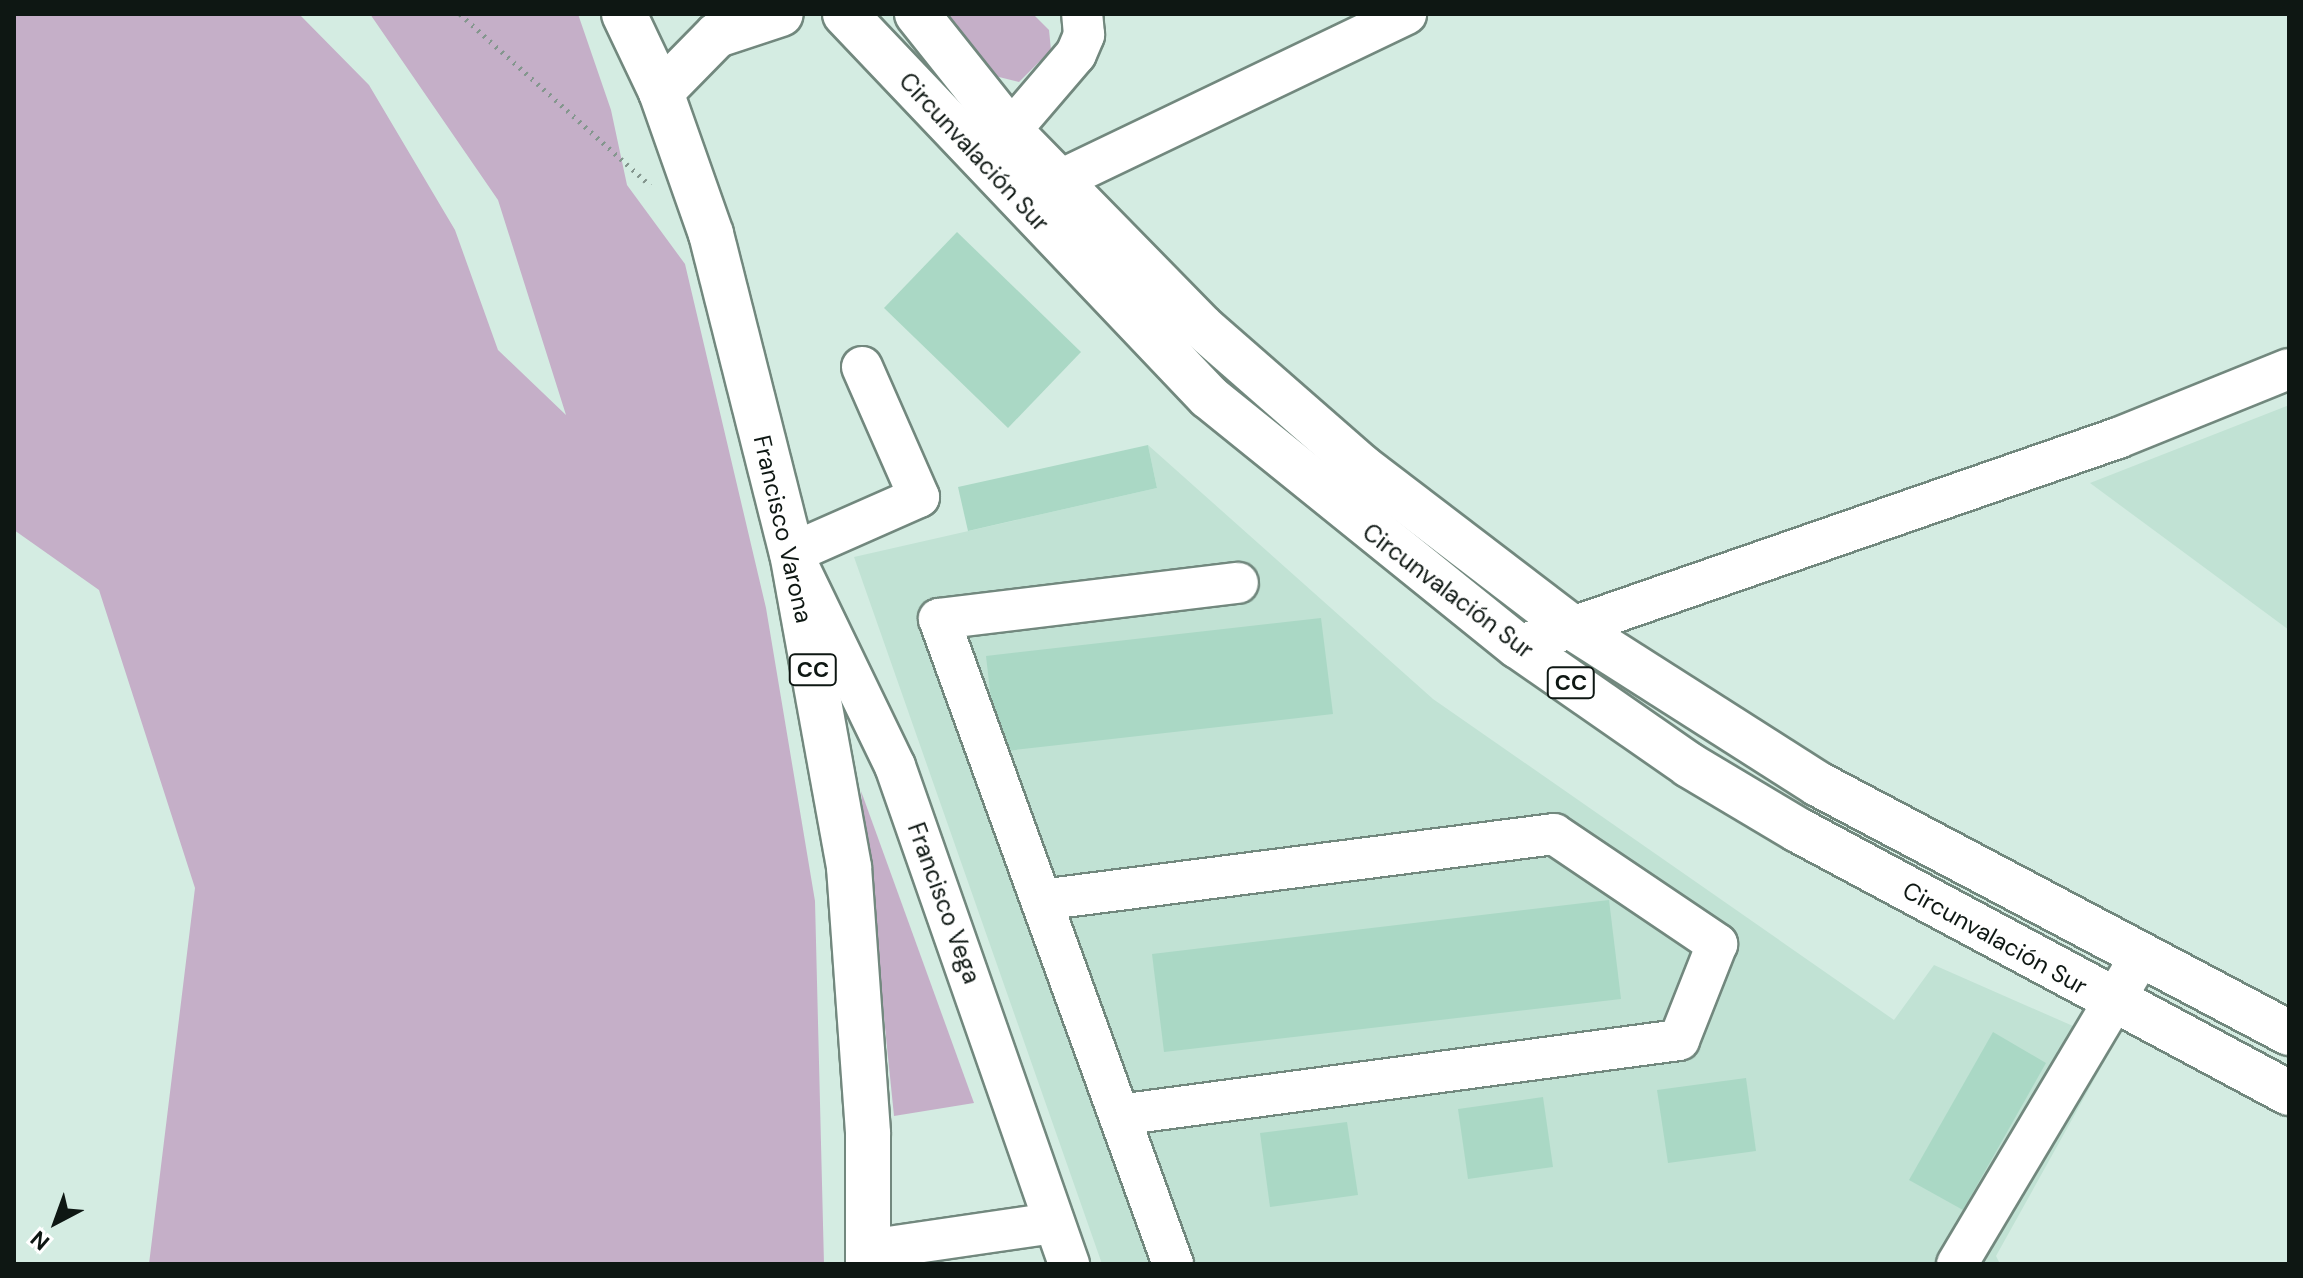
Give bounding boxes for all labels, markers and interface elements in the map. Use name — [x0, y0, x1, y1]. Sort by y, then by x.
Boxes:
street label: Circunvalación Sur — [893, 67, 1055, 237]
street label: Francisco Varona — [747, 432, 819, 626]
street label: Circunvalación Sur — [1357, 517, 1539, 665]
road number: CC — [787, 652, 839, 688]
road number: CC — [1545, 665, 1597, 701]
street label: Francisco Vega — [902, 819, 986, 987]
street label: Circunvalación Sur — [1898, 875, 2092, 1001]
north arrow — [16, 1182, 96, 1262]
text: N — [24, 1224, 56, 1257]

